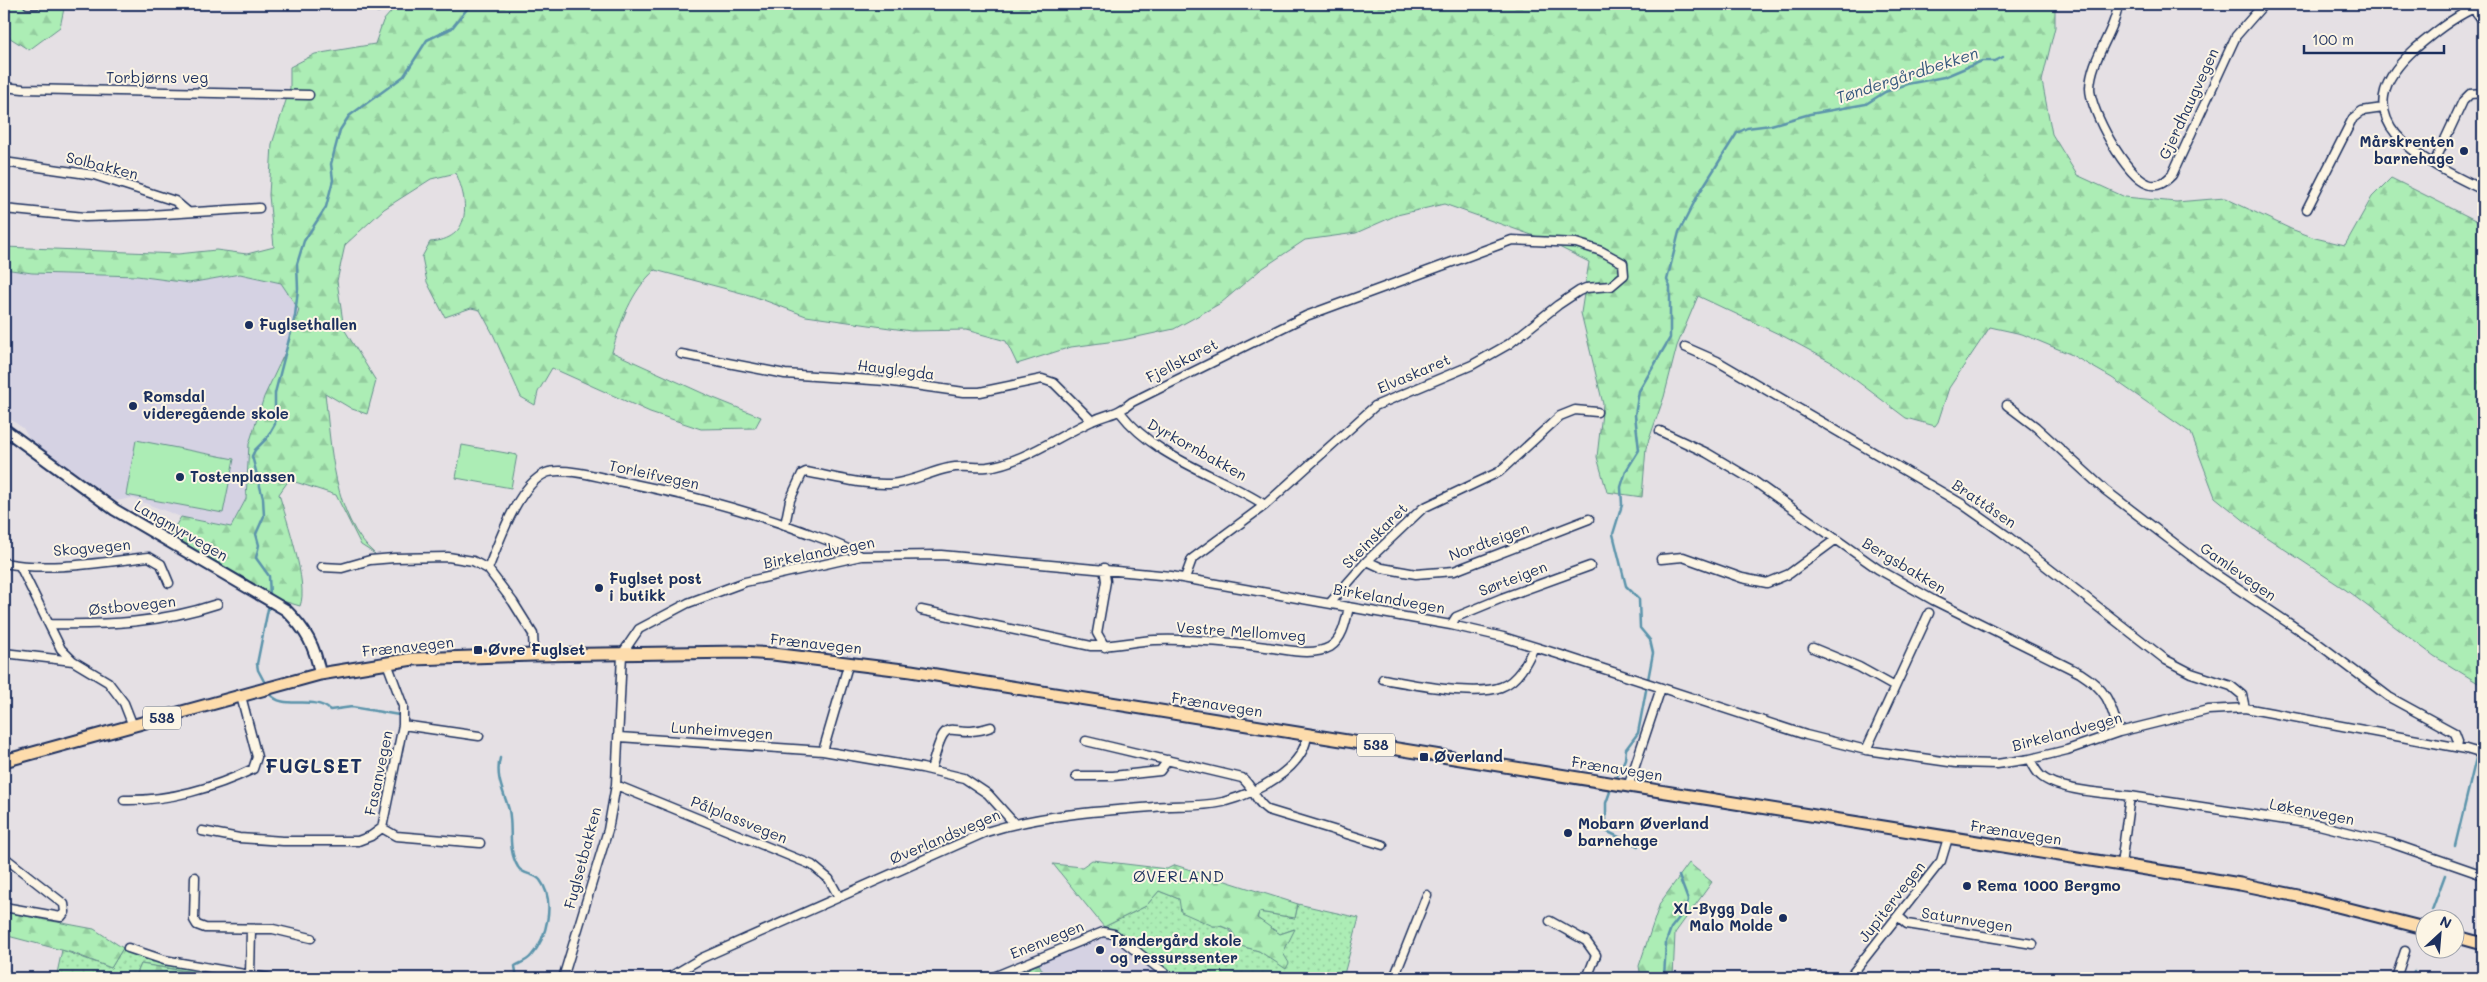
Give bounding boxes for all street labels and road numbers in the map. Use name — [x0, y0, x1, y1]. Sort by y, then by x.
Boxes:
street label: Gjerdhaugvegen — [2154, 45, 2223, 163]
street label: Torbjørns veg — [106, 67, 208, 87]
street label: Solbakken — [64, 146, 140, 184]
street label: Fjellskaret — [1142, 333, 1221, 387]
street label: Elvaskaret — [1374, 349, 1453, 397]
street label: Hauglegda — [856, 354, 936, 384]
street label: Dyrkornbakken — [1144, 414, 1251, 485]
street label: Torleifvegen — [607, 455, 701, 493]
street label: Brattåsen — [1948, 474, 2021, 532]
street label: Langmyrvegen — [131, 495, 232, 565]
street label: Steinskaret — [1337, 498, 1412, 573]
street label: Nordteigen — [1446, 517, 1531, 565]
street label: Birkelandvegen — [761, 531, 876, 573]
street label: Bergsbakken — [1859, 532, 1950, 598]
street label: Skogvegen — [52, 534, 131, 560]
street label: Gamlevegen — [2196, 537, 2281, 605]
street label: Sørteigen — [1476, 556, 1550, 600]
street label: Birkelandvegen — [1332, 578, 1447, 618]
street label: Østbovegen — [87, 590, 177, 620]
street label: Vestre Mellomveg — [1176, 616, 1307, 646]
street label: Frænavegen — [769, 628, 863, 658]
street label: Frænavegen — [361, 631, 455, 661]
street label: Frænavegen — [1170, 687, 1264, 721]
road number: 538 — [143, 706, 181, 730]
street label: Birkelandvegen — [2010, 707, 2124, 755]
street label: Lunheimvegen — [670, 716, 774, 744]
street label: Fasanvegen — [359, 729, 397, 817]
road number: 538 — [1357, 734, 1395, 756]
street label: Frænavegen — [1570, 751, 1664, 785]
street label: Pålplassvegen — [688, 791, 791, 848]
street label: Løkenvegen — [2268, 793, 2356, 829]
street label: Øverlandsvegen — [886, 804, 1003, 868]
street label: Fuglsetbakken — [559, 805, 605, 911]
street label: Frænavegen — [1969, 815, 2063, 849]
street label: Jupitervegen — [1853, 857, 1929, 946]
street label: Saturnvegen — [1920, 902, 2014, 936]
street label: Enenvegen — [1007, 915, 1087, 963]

